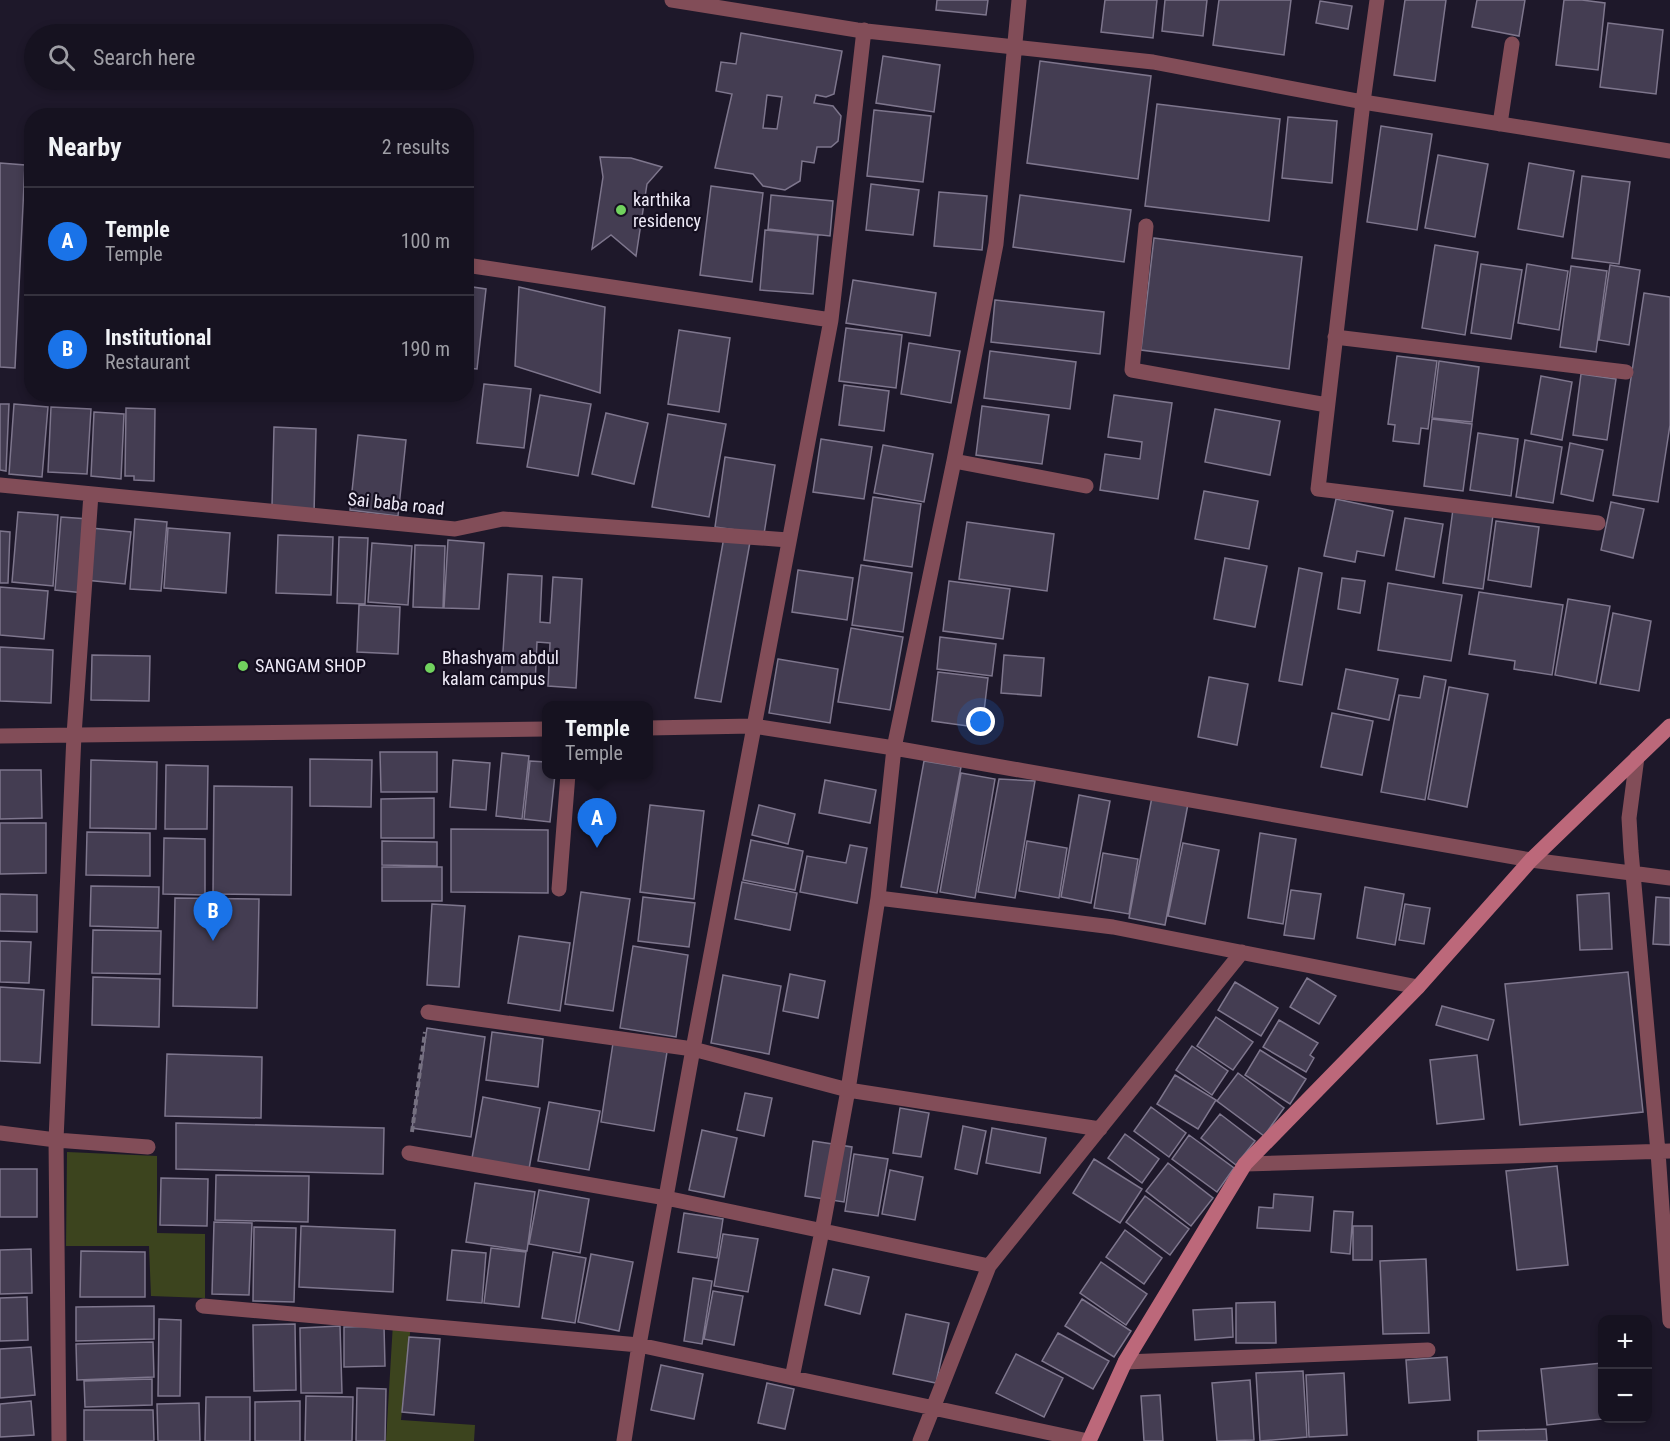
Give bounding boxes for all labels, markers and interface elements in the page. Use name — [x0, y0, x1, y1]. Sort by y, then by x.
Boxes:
search box — [24, 24, 474, 90]
icon: search — [45, 41, 78, 74]
text: Search here — [93, 45, 195, 70]
text: Nearby — [48, 132, 122, 162]
text: 2 results — [382, 135, 450, 159]
place label: karthika residency — [633, 189, 701, 231]
marker: karthika residency — [614, 203, 628, 217]
text: Temple — [105, 217, 170, 242]
text: A — [62, 229, 73, 253]
text: 100 m — [401, 229, 450, 253]
text: Temple — [105, 242, 163, 266]
text: Institutional — [105, 325, 212, 350]
text: B — [62, 337, 73, 361]
text: 190 m — [401, 337, 450, 361]
text: Restaurant — [105, 350, 190, 374]
street label: Sai baba road — [347, 488, 446, 519]
place label: Bhashyam abdul kalam campus — [442, 647, 559, 689]
place label: SANGAM SHOP — [255, 655, 366, 676]
marker: SANGAM SHOP — [236, 659, 250, 673]
marker: Bhashyam abdul kalam campus — [423, 661, 437, 675]
popup — [542, 701, 653, 779]
your location — [966, 707, 995, 736]
text: Temple — [565, 716, 630, 741]
text: Temple — [565, 741, 623, 765]
pin: A — [578, 798, 616, 848]
pin: B — [194, 892, 232, 941]
map controls — [1598, 1315, 1652, 1423]
button: + — [1598, 1315, 1652, 1369]
button: − — [1598, 1369, 1652, 1423]

